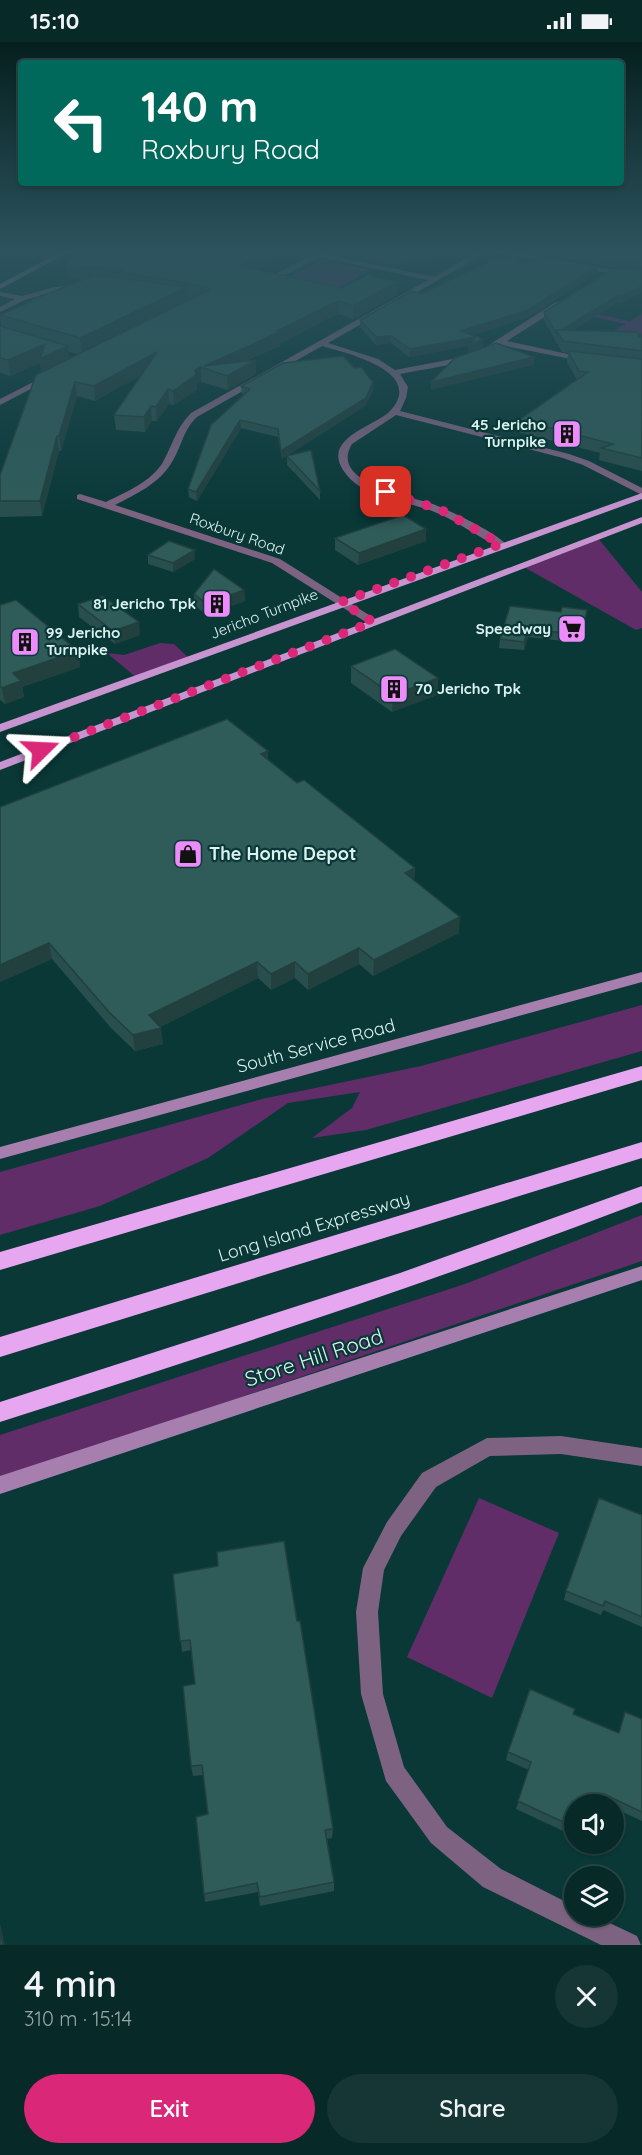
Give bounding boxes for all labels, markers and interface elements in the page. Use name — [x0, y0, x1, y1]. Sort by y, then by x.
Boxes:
text: 15:10 — [30, 7, 79, 35]
text: 140 m — [141, 80, 258, 133]
icon: left — [42, 84, 120, 162]
text: Roxbury Road — [141, 132, 320, 166]
place label: 45 Jericho Turnpike — [471, 415, 546, 451]
building icon: 45 Jericho Turnpike — [551, 418, 583, 450]
pin — [360, 466, 411, 517]
icon: arrive — [369, 475, 402, 508]
street label: Roxbury Road — [187, 508, 287, 559]
street label: Jericho Turnpike — [207, 584, 321, 643]
building icon: 81 Jericho Tpk — [201, 588, 233, 620]
place label: 81 Jericho Tpk — [93, 594, 196, 613]
supermarket icon: Speedway — [556, 613, 588, 645]
place label: Speedway — [476, 619, 551, 638]
place label: 99 Jericho Turnpike — [46, 623, 120, 659]
building icon: 99 Jericho Turnpike — [9, 626, 41, 658]
building icon: 70 Jericho Tpk — [378, 673, 410, 705]
place label: 70 Jericho Tpk — [415, 679, 521, 698]
position arrow — [9, 718, 73, 782]
shop icon: The Home Depot — [172, 838, 204, 870]
place label: The Home Depot — [209, 842, 356, 865]
street label: South Service Road — [234, 1013, 398, 1078]
street label: Long Island Expressway — [215, 1186, 413, 1267]
street label: Store Hill Road — [241, 1322, 386, 1392]
map controls — [564, 1794, 624, 1926]
button: sound — [564, 1794, 624, 1854]
button: layers — [564, 1866, 624, 1926]
text: 4 min — [24, 1961, 117, 2006]
button: close — [555, 1965, 618, 2028]
text: 310 m · 15:14 — [24, 2006, 132, 2031]
button: Exit — [24, 2074, 315, 2143]
button: Share — [327, 2074, 618, 2143]

